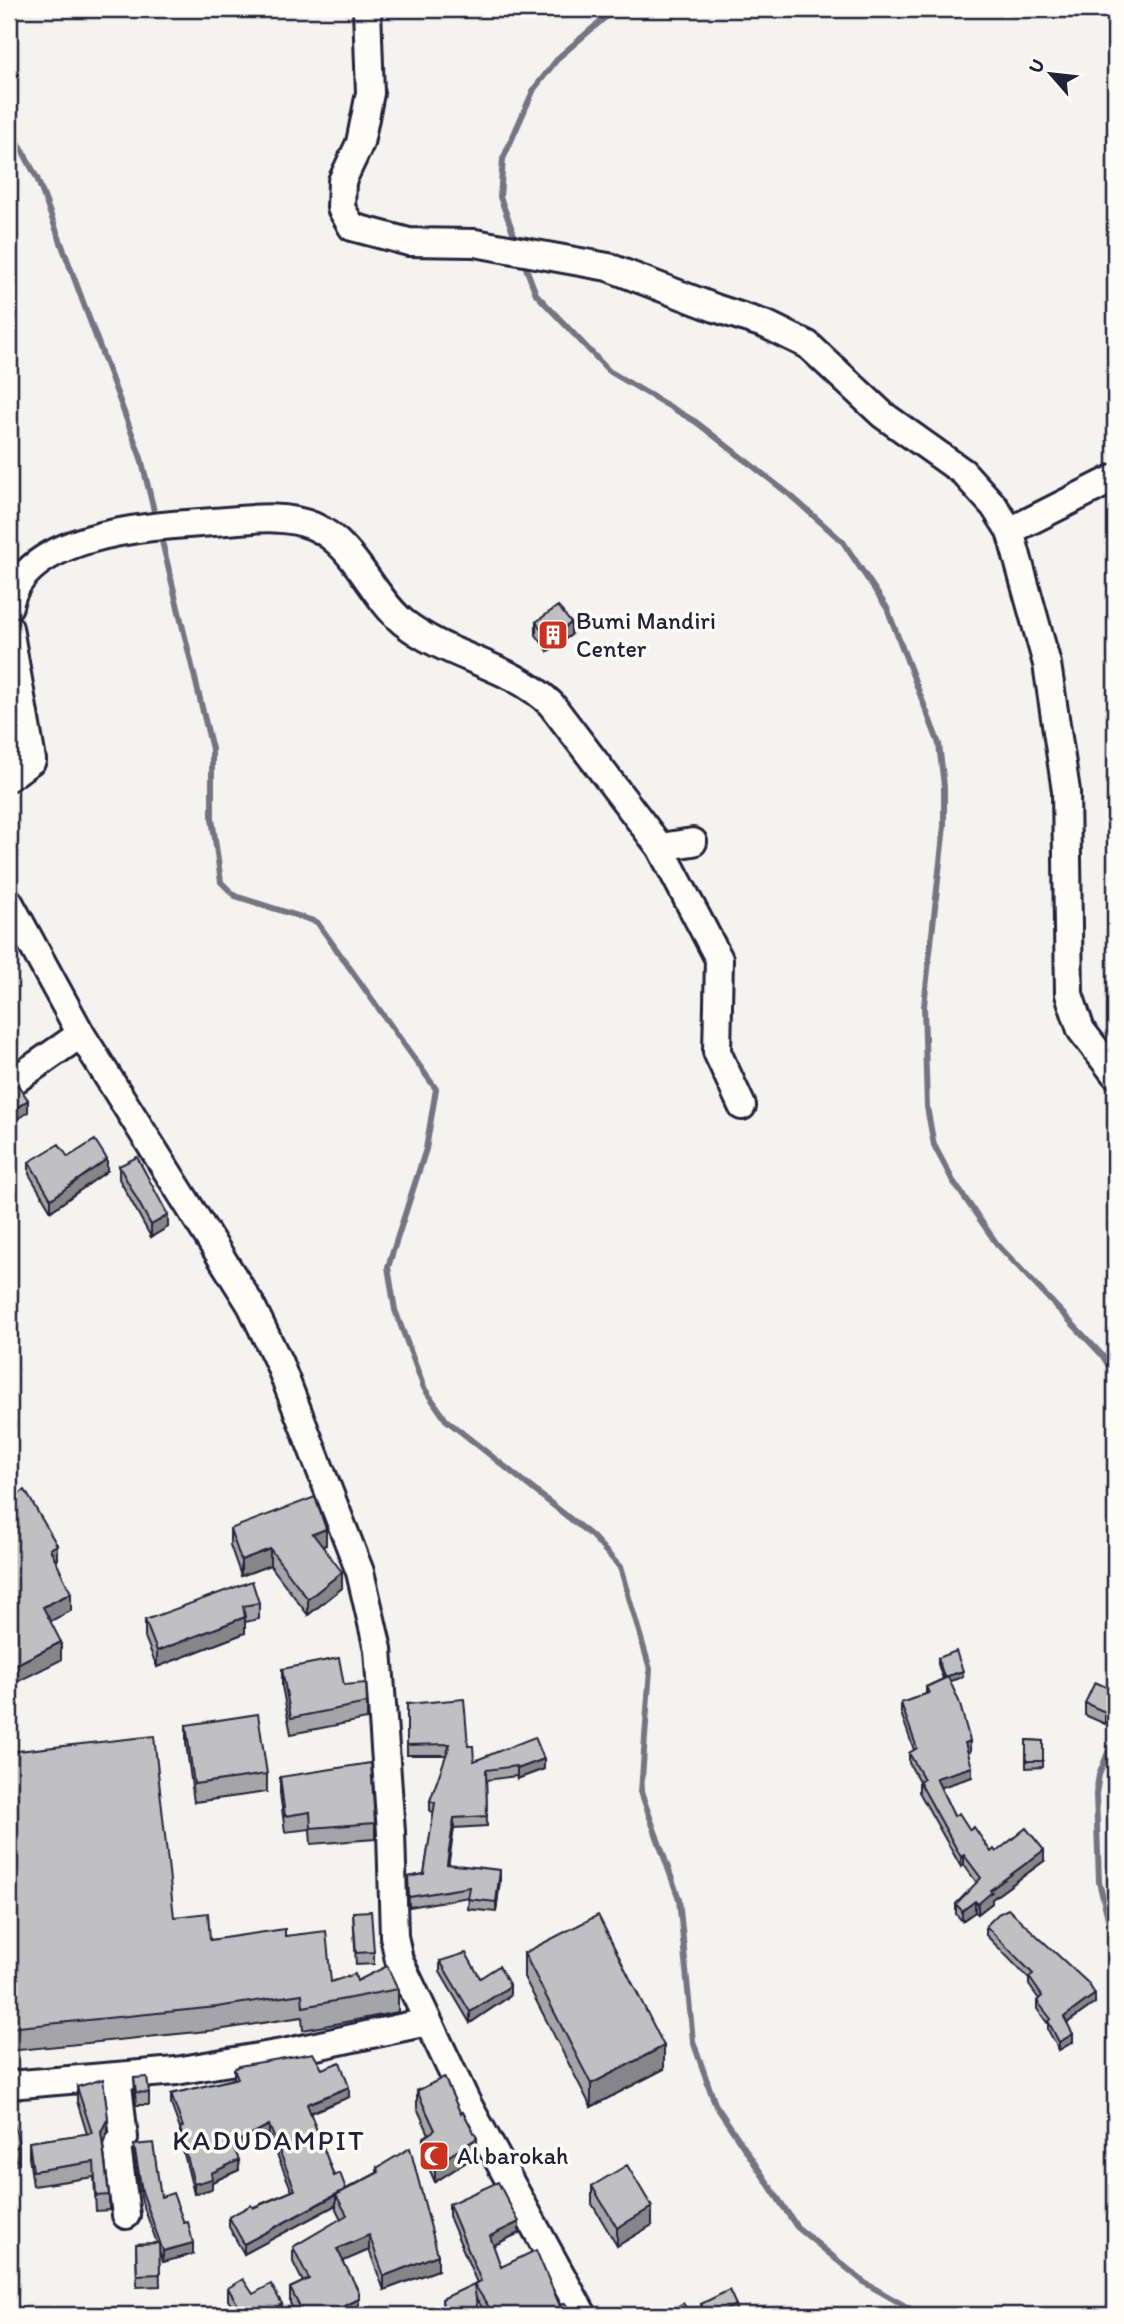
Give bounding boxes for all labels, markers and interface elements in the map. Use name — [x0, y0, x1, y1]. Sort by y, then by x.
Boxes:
north arrow — [1016, 38, 1086, 108]
text: U — [1023, 55, 1050, 77]
place label: Bumi Mandiri Center — [576, 606, 716, 663]
building icon: Bumi Mandiri Center — [536, 618, 570, 652]
district label: KADUDAMPIT — [172, 2123, 366, 2157]
mosque icon: Al barokah — [417, 2139, 451, 2173]
place label: Al barokah — [457, 2141, 568, 2170]

